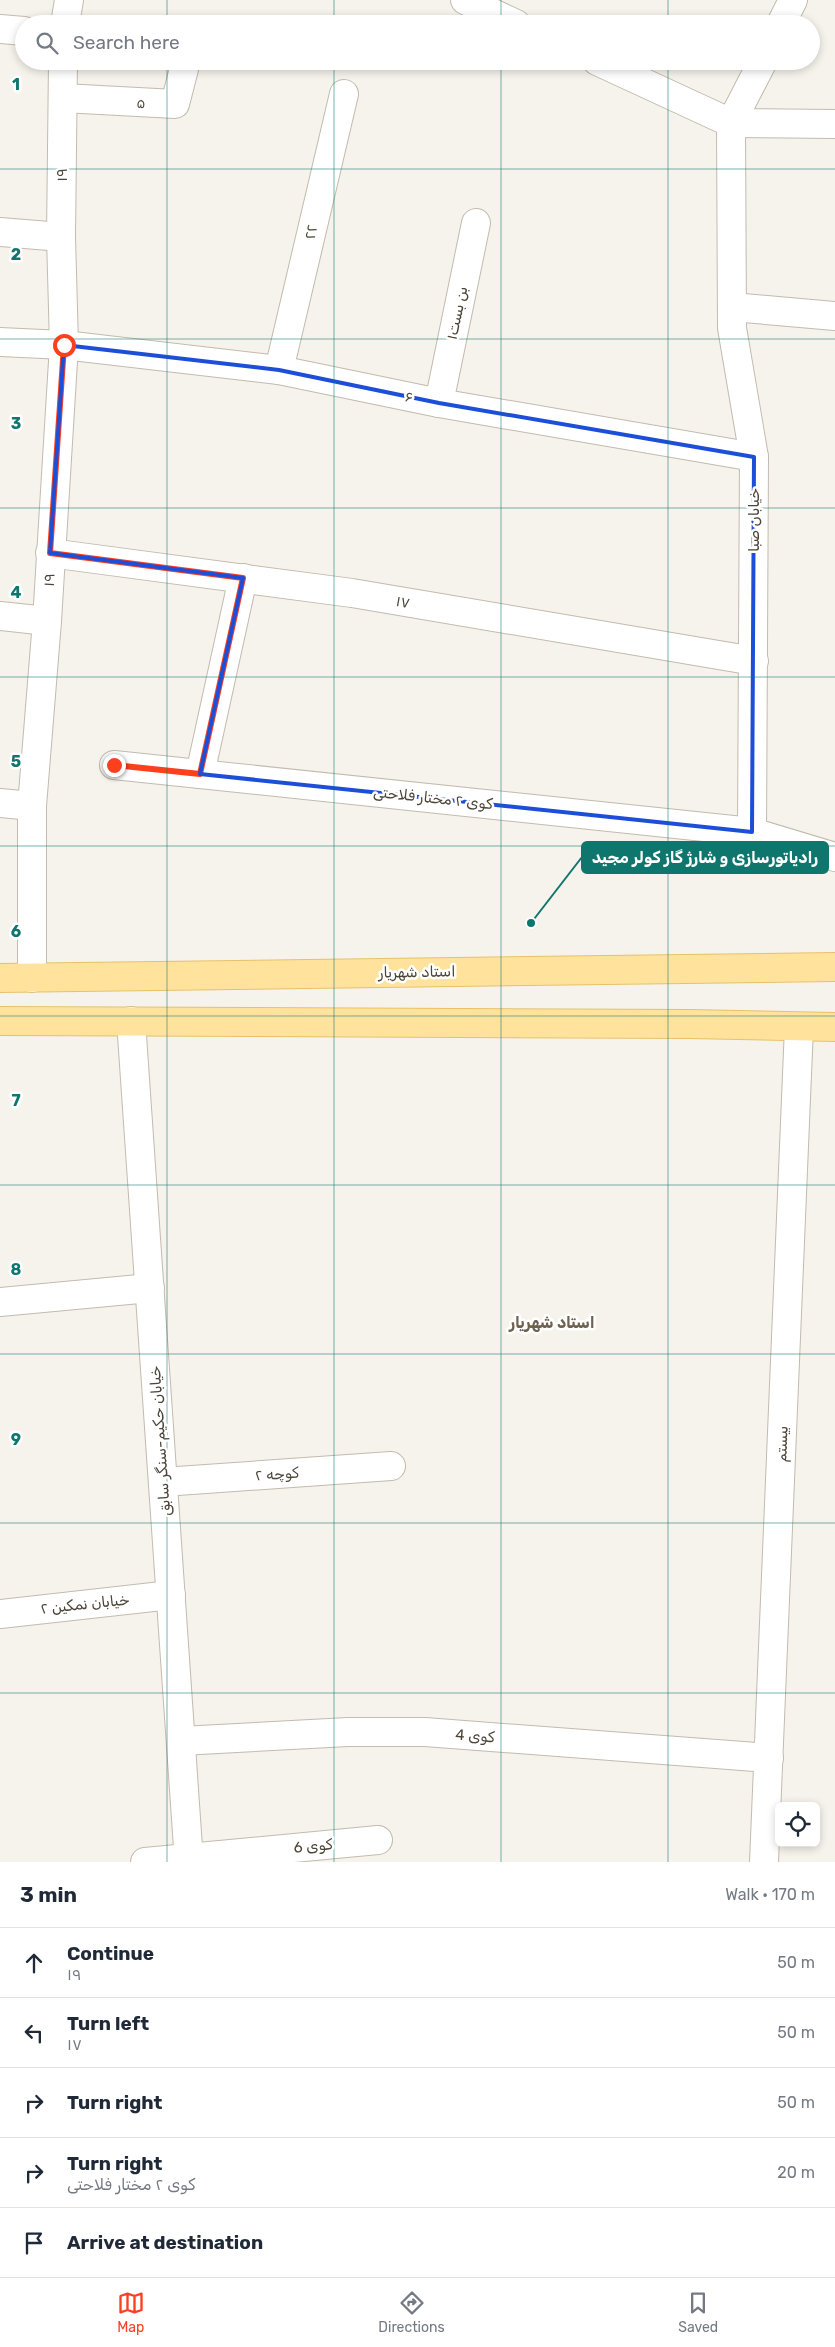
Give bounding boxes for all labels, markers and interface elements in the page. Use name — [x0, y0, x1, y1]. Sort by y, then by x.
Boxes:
search box — [15, 15, 820, 70]
icon: search — [33, 29, 61, 57]
text: Search here — [73, 31, 180, 54]
text: 1 — [12, 75, 20, 94]
street label: ۵ — [136, 94, 146, 112]
street label: ۱۹ — [53, 168, 71, 182]
street label: ۲۲ — [301, 223, 321, 241]
text: 2 — [11, 245, 21, 264]
street label: بن بست۱ — [443, 285, 471, 341]
route start — [53, 334, 76, 357]
street label: ۶ — [403, 387, 415, 407]
text: 3 — [11, 414, 21, 433]
street label: خیابان صبا — [745, 488, 763, 552]
street label: ۱۹ — [40, 573, 58, 587]
text: 4 — [11, 583, 22, 602]
street label: ۱۷ — [394, 592, 412, 612]
text: 5 — [11, 752, 21, 771]
route end — [103, 754, 126, 777]
street label: کوی ۲ مختار فلاحتی — [372, 783, 494, 813]
callout: رادیاتورسازی و شارژ گاز کولر مجید — [582, 842, 828, 873]
text: رادیاتورسازی و شارژ گاز کولر مجید — [592, 848, 818, 867]
text: 6 — [11, 922, 21, 941]
street label: استاد شهریار — [377, 962, 456, 982]
text: 7 — [11, 1091, 21, 1110]
text: 8 — [11, 1260, 22, 1279]
district label: استاد شهریار — [508, 1313, 595, 1332]
street label: خیابان حکیم-سنگر سابق — [146, 1365, 175, 1517]
street label: بیستم — [772, 1425, 793, 1463]
text: 9 — [11, 1430, 21, 1449]
street label: کوچه ۲ — [255, 1463, 300, 1485]
street label: خیابان نمکین ۲ — [40, 1590, 130, 1618]
street label: کوی 4 — [455, 1726, 496, 1746]
map controls — [775, 1802, 820, 1847]
button: locate — [775, 1802, 820, 1847]
street label: کوی 6 — [293, 1835, 334, 1857]
text: 3 min — [20, 1882, 77, 1907]
text: Walk · 170 m — [725, 1885, 815, 1904]
text: Continue — [67, 1942, 154, 1965]
icon: ahead — [20, 1949, 48, 1977]
text: 50 m — [777, 1953, 815, 1972]
text: ۱۹ — [67, 1965, 81, 1984]
text: Turn left — [67, 2012, 149, 2035]
icon: left — [20, 2019, 48, 2047]
text: 50 m — [777, 2023, 815, 2042]
text: ۱۷ — [67, 2035, 82, 2054]
icon: right — [20, 2089, 48, 2117]
text: Turn right — [67, 2091, 162, 2114]
text: 50 m — [777, 2093, 815, 2112]
text: Turn right — [67, 2152, 162, 2175]
icon: right — [20, 2159, 48, 2187]
text: 20 m — [777, 2163, 815, 2182]
text: کوی ۲ مختار فلاحتی — [67, 2175, 195, 2194]
icon: arrive — [20, 2229, 48, 2257]
text: Arrive at destination — [67, 2231, 263, 2254]
tab: Map — [117, 2289, 145, 2336]
tab: Directions — [378, 2289, 445, 2336]
tab: Saved — [678, 2289, 718, 2336]

